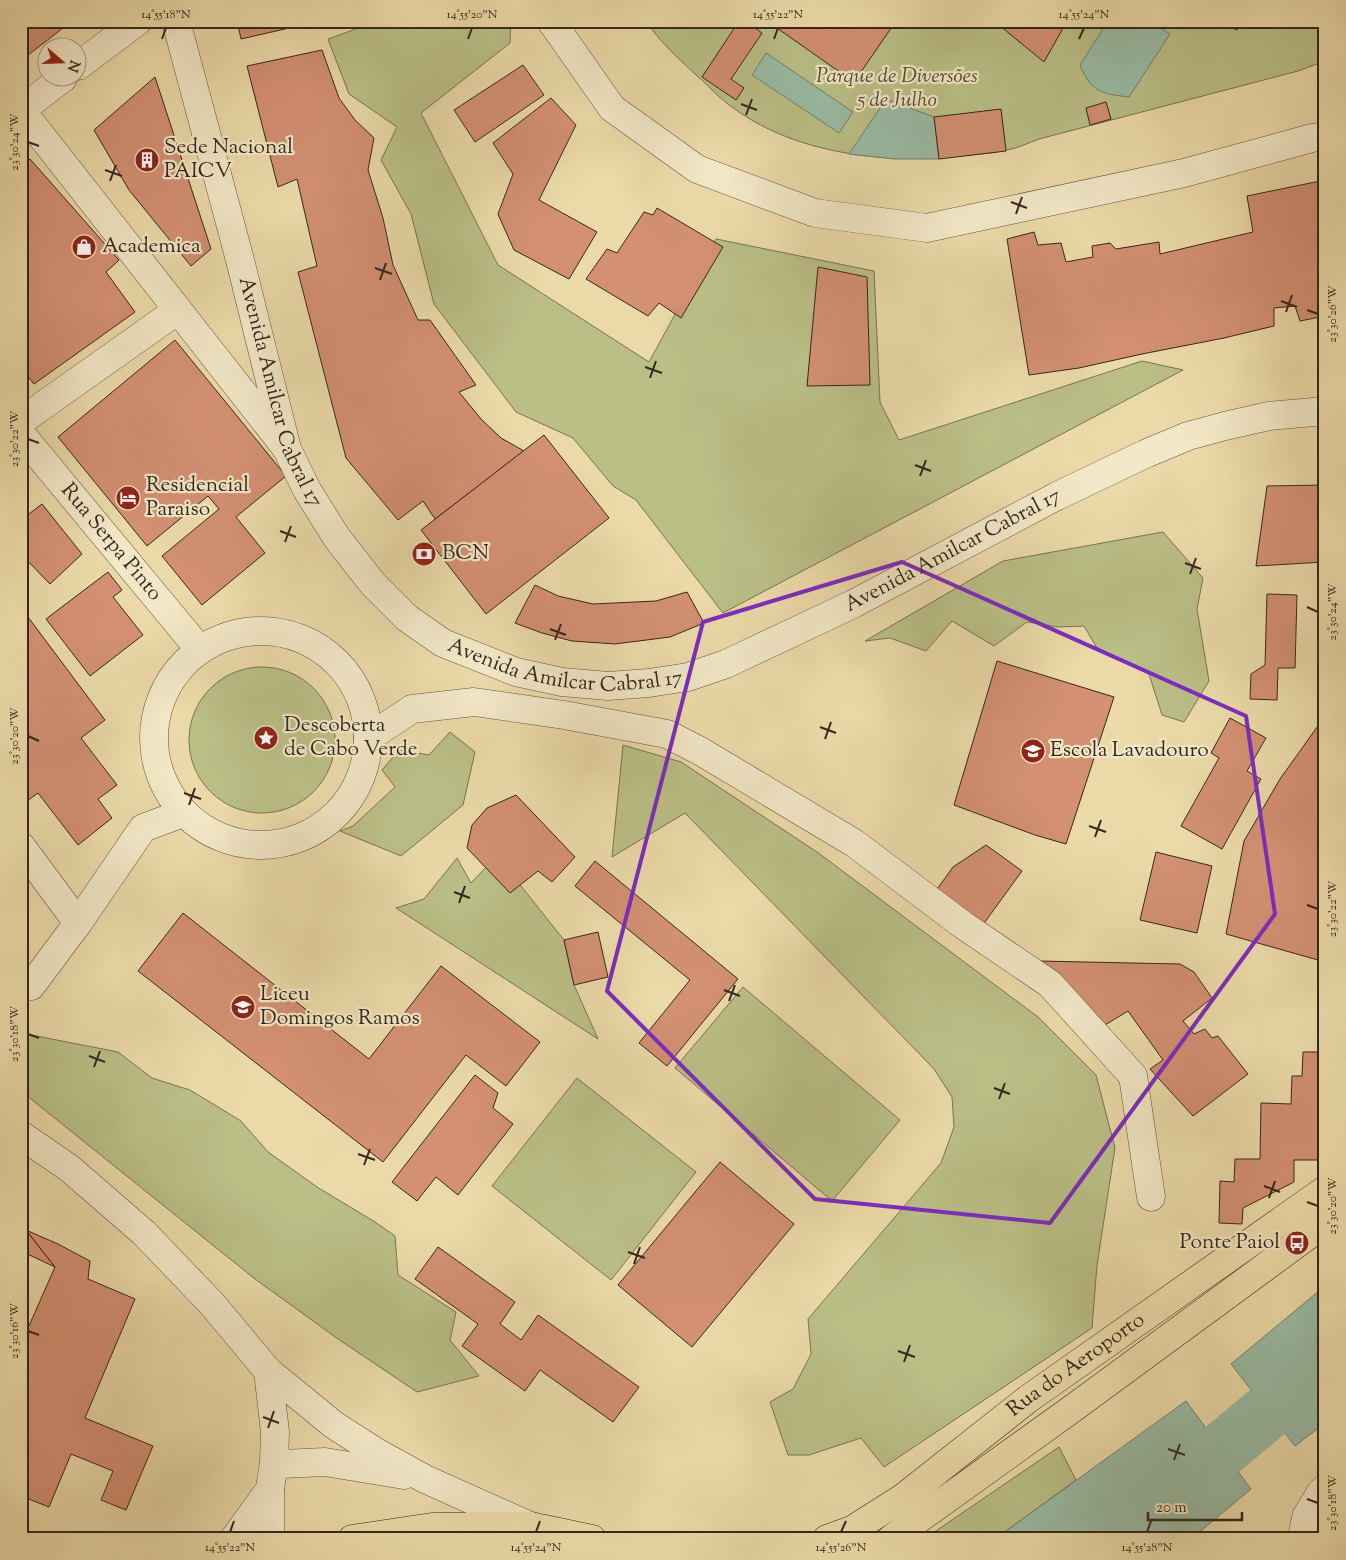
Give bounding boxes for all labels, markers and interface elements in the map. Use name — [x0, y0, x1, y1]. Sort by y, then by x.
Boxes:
text: 14°55'18"N — [141, 6, 191, 24]
text: 14°55'20"N — [447, 6, 498, 24]
text: 14°55'22"N — [753, 6, 804, 24]
text: 14°55'24"N — [1059, 6, 1110, 24]
north arrow — [38, 38, 88, 88]
text: N — [61, 57, 84, 74]
park label: Parque de Diversões 5 de Julho — [816, 62, 978, 116]
text: 23°30'24"W — [6, 113, 24, 171]
place label: Sede Nacional PAICV — [164, 133, 293, 187]
building icon: Sede Nacional PAICV — [134, 147, 160, 173]
place label: Academica — [102, 232, 201, 262]
shop icon: Academica — [71, 234, 97, 260]
street label: Avenida Amilcar Cabral 17 — [230, 274, 330, 514]
text: 23°30'26"W — [1324, 285, 1342, 343]
text: 23°30'22"W — [6, 410, 24, 467]
place label: Residencial Paraiso — [146, 471, 249, 525]
street label: Rua Serpa Pinto — [53, 477, 169, 608]
street label: Avenida Amilcar Cabral 17 — [840, 481, 1067, 621]
hotel icon: Residencial Paraiso — [115, 485, 141, 511]
place label: BCN — [442, 539, 489, 569]
bank icon: BCN — [411, 541, 437, 567]
text: 23°30'24"W — [1324, 583, 1342, 641]
street label: Avenida Amilcar Cabral 17 — [443, 631, 685, 702]
text: 23°30'20"W — [6, 707, 24, 765]
place label: Descoberta de Cabo Verde — [284, 711, 417, 765]
place icon: Descoberta de Cabo Verde — [253, 725, 279, 751]
place label: Escola Lavadouro — [1050, 736, 1209, 766]
school or university icon: Escola Lavadouro — [1020, 738, 1046, 764]
text: 23°30'22"W — [1324, 880, 1342, 937]
place label: Liceu Domingos Ramos — [260, 980, 420, 1034]
school or university icon: Liceu Domingos Ramos — [230, 994, 256, 1020]
text: 23°30'18"W — [6, 1005, 24, 1062]
text: 23°30'20"W — [1324, 1177, 1342, 1235]
place label: Ponte Paiol — [1180, 1228, 1280, 1258]
bus stop icon: Ponte Paiol — [1284, 1230, 1310, 1256]
text: 23°30'16"W — [6, 1302, 24, 1359]
street label: Rua do Aeroporto — [1001, 1306, 1151, 1425]
text: 23°30'18"W — [1324, 1474, 1342, 1531]
scale bar — [1148, 1490, 1242, 1522]
text: 20 m — [1156, 1498, 1187, 1519]
text: 14°55'22"N — [205, 1539, 256, 1557]
text: 14°55'24"N — [511, 1539, 562, 1557]
text: 14°55'26"N — [816, 1539, 867, 1557]
text: 14°55'28"N — [1122, 1539, 1173, 1557]

